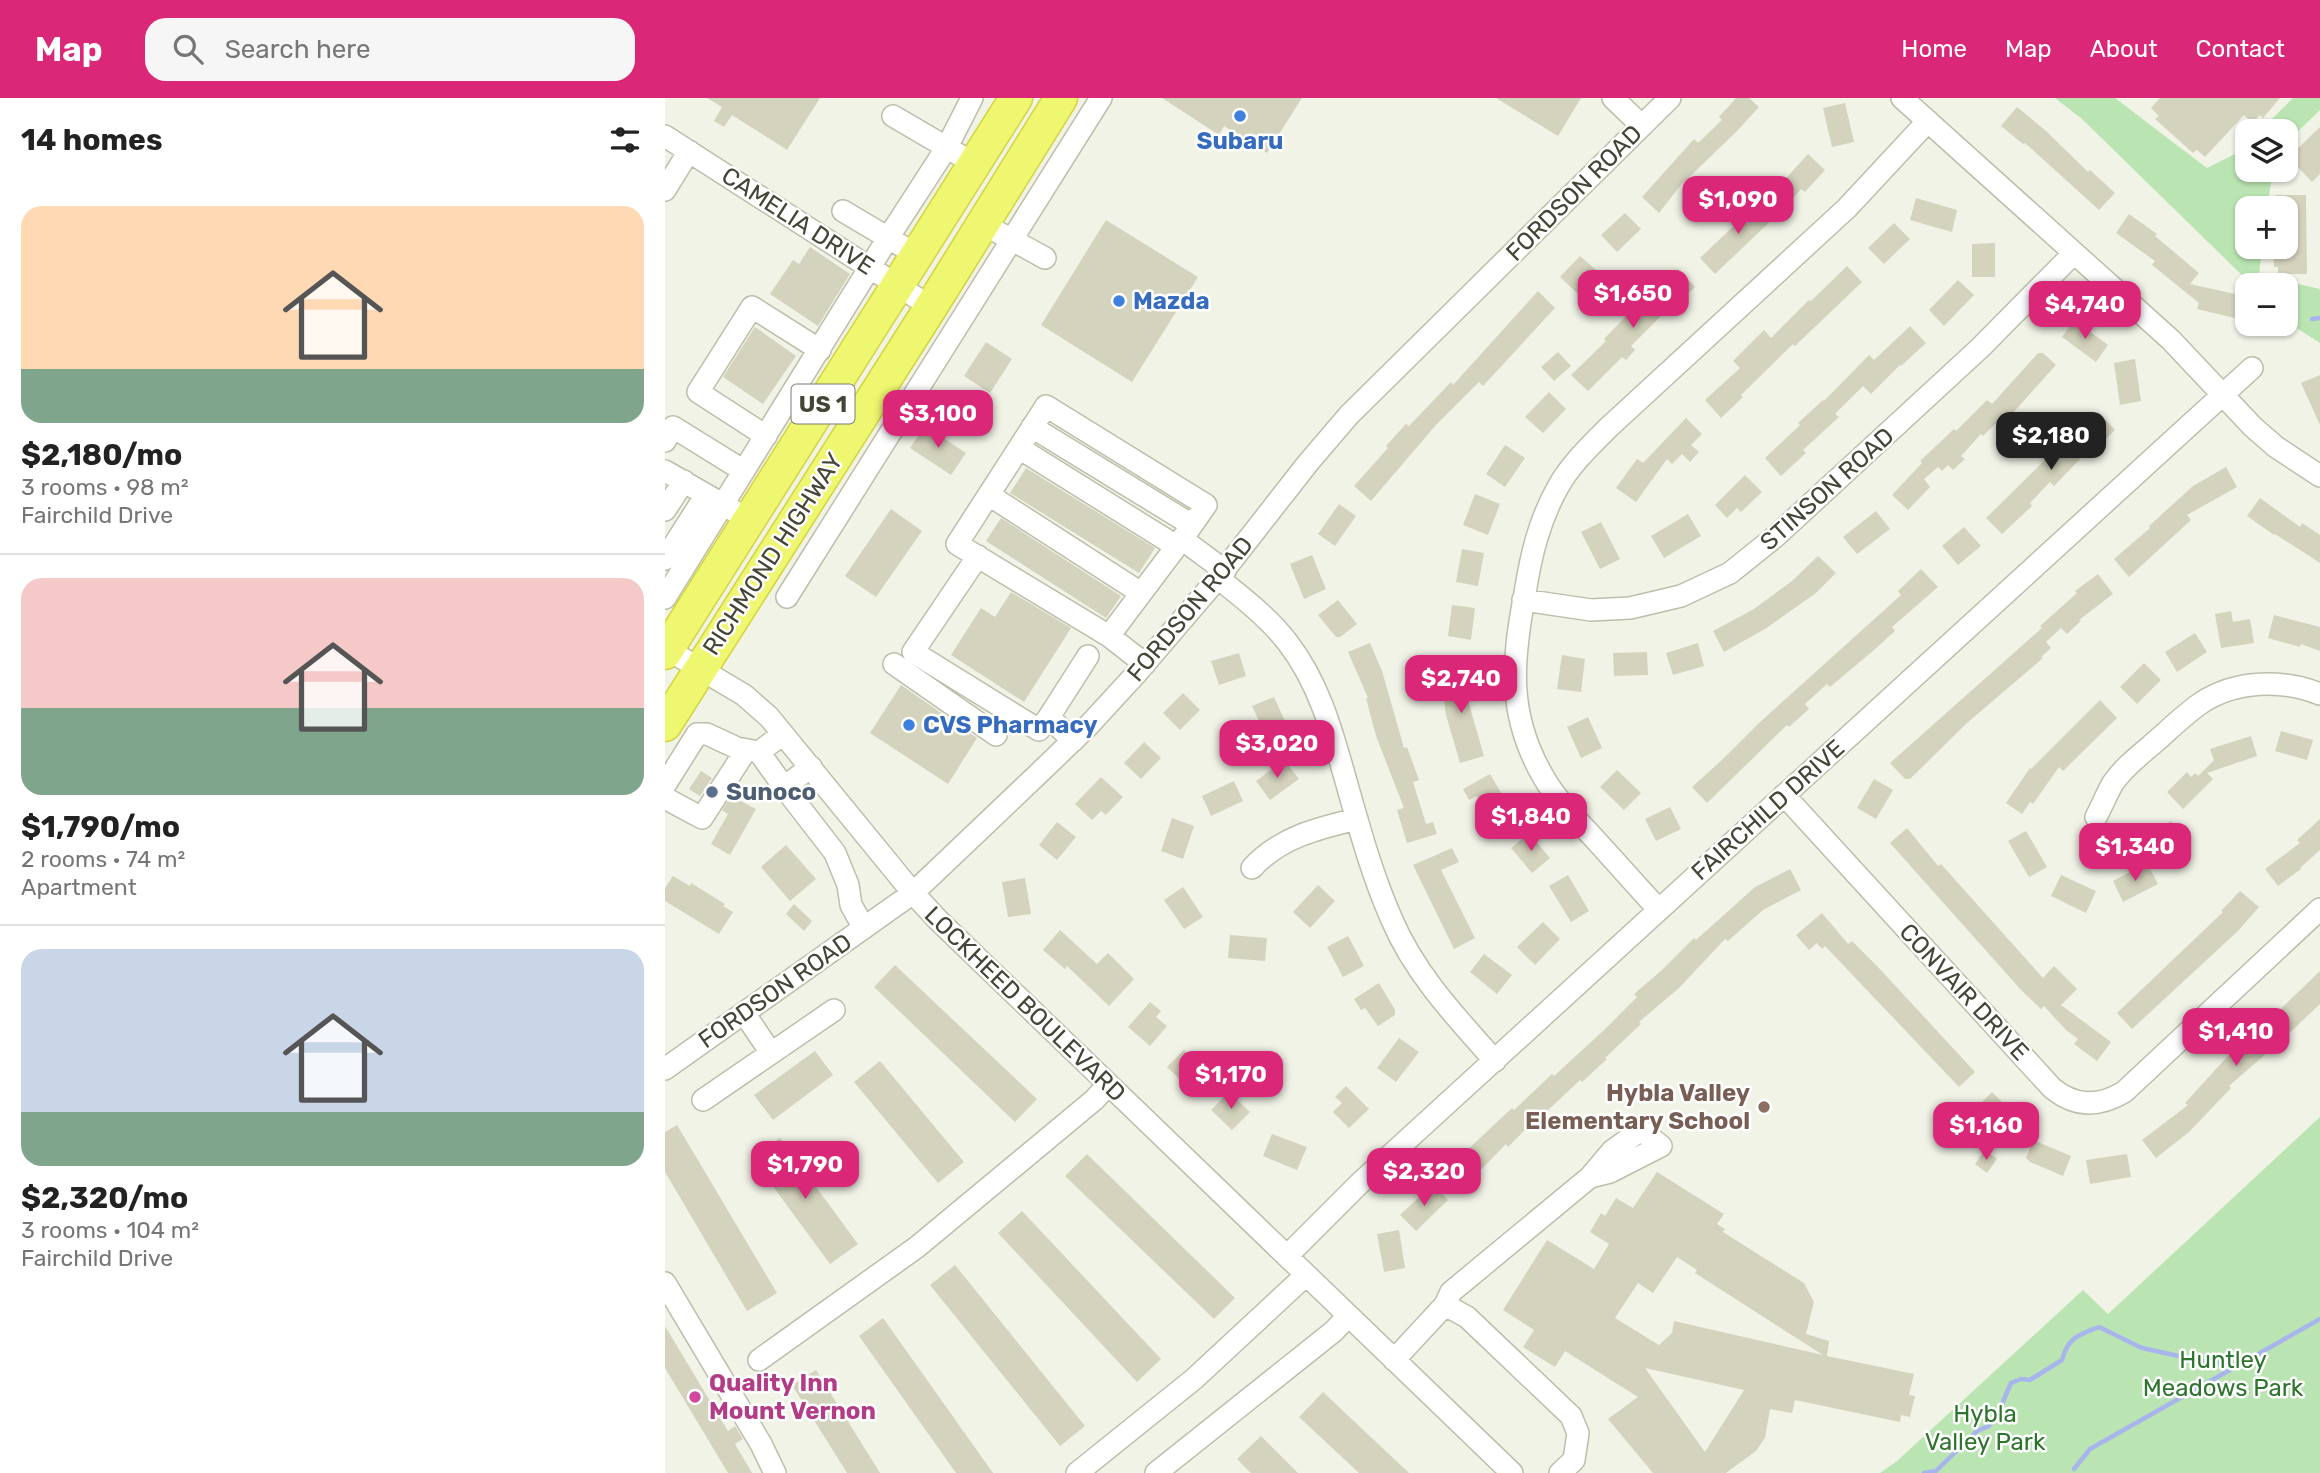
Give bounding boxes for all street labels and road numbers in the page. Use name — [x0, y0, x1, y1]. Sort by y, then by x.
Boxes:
street label: FORDSON ROAD — [1500, 119, 1648, 267]
street label: CAMELIA DRIVE — [717, 161, 879, 281]
road number: US 1 — [792, 384, 855, 424]
street label: STINSON ROAD — [1755, 422, 1899, 556]
street label: RICHMOND HIGHWAY — [697, 448, 849, 660]
street label: FORDSON ROAD — [1121, 531, 1259, 687]
street label: FAIRCHILD DRIVE — [1686, 734, 1850, 886]
street label: LOCKHEED BOULEVARD — [919, 901, 1131, 1107]
street label: CONVAIR DRIVE — [1893, 918, 2035, 1066]
street label: FORDSON ROAD — [693, 928, 857, 1054]

